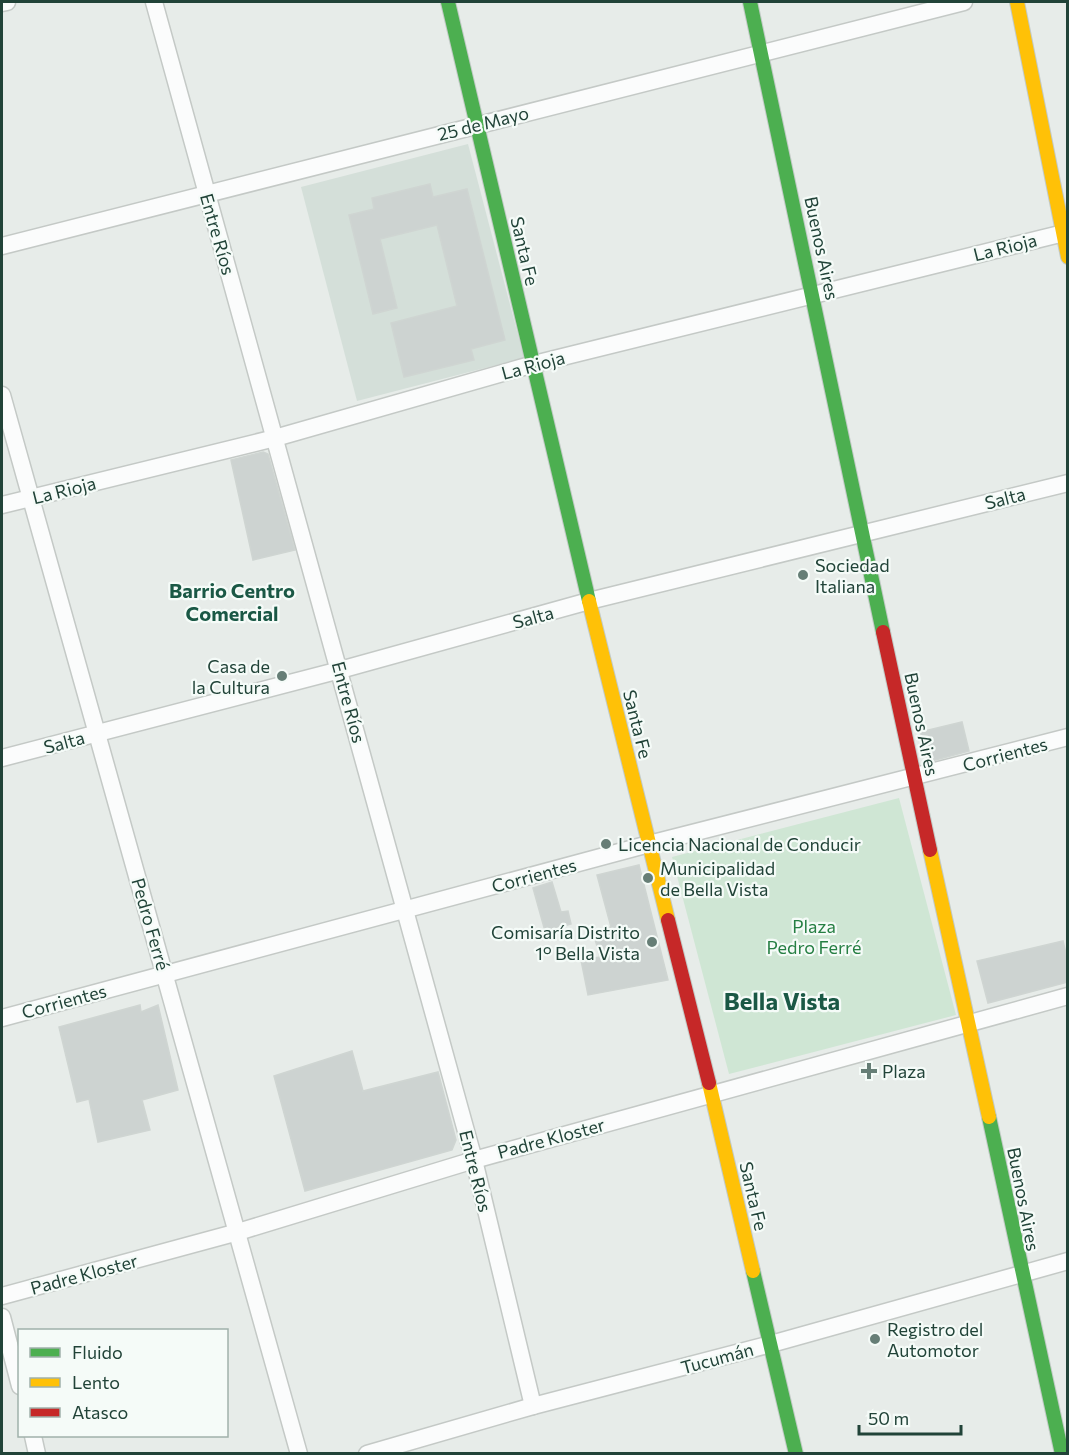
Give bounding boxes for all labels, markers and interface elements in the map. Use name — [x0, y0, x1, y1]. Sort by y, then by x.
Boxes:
street label: 25 de Mayo — [435, 101, 531, 145]
street label: Entre Ríos — [196, 191, 240, 277]
street label: Buenos Aires — [800, 194, 844, 302]
street label: Santa Fe — [506, 214, 544, 288]
street label: La Rioja — [971, 229, 1039, 265]
street label: La Rioja — [499, 346, 567, 384]
street label: La Rioja — [30, 472, 98, 508]
street label: Salta — [982, 482, 1028, 514]
place label: Sociedad Italiana — [815, 554, 890, 597]
marker: Sociedad Italiana — [796, 568, 810, 582]
district label: Barrio Centro Comercial — [169, 578, 295, 625]
street label: Salta — [510, 601, 556, 633]
place label: Casa de la Cultura — [192, 655, 270, 698]
street label: Entre Ríos — [328, 659, 370, 745]
marker: Casa de la Cultura — [275, 669, 289, 683]
street label: Buenos Aires — [900, 670, 944, 778]
street label: Santa Fe — [619, 687, 657, 761]
street label: Salta — [41, 726, 87, 758]
street label: Corrientes — [960, 732, 1050, 776]
place label: Licencia Nacional de Conducir — [618, 833, 861, 855]
marker: Licencia Nacional de Conducir — [599, 837, 613, 851]
street label: Corrientes — [489, 853, 579, 897]
place label: Municipalidad de Bella Vista — [660, 857, 775, 900]
marker: Municipalidad de Bella Vista — [641, 871, 655, 885]
street label: Pedro Ferré — [127, 875, 175, 973]
park label: Plaza Pedro Ferré — [767, 915, 861, 958]
place label: Comisaría Distrito 1° Bella Vista — [491, 921, 640, 964]
marker: Comisaría Distrito 1° Bella Vista — [645, 935, 659, 949]
street label: Corrientes — [19, 979, 109, 1023]
district label: Bella Vista — [724, 986, 840, 1015]
place label: Plaza — [882, 1060, 926, 1082]
marker: Plaza — [860, 1062, 878, 1080]
street label: Padre Kloster — [495, 1113, 607, 1163]
street label: Entre Ríos — [455, 1128, 497, 1214]
street label: Buenos Aires — [1003, 1145, 1045, 1253]
street label: Santa Fe — [735, 1159, 773, 1233]
street label: Padre Kloster — [28, 1249, 140, 1299]
place label: Registro del Automotor — [887, 1318, 983, 1361]
legend — [18, 1329, 228, 1437]
marker: Registro del Automotor — [868, 1332, 882, 1346]
street label: Tucumán — [678, 1338, 756, 1378]
text: Fluido — [72, 1341, 123, 1363]
text: Lento — [72, 1371, 120, 1393]
scale bar — [859, 1398, 961, 1436]
text: Atasco — [72, 1401, 128, 1423]
text: 50 m — [868, 1407, 909, 1429]

